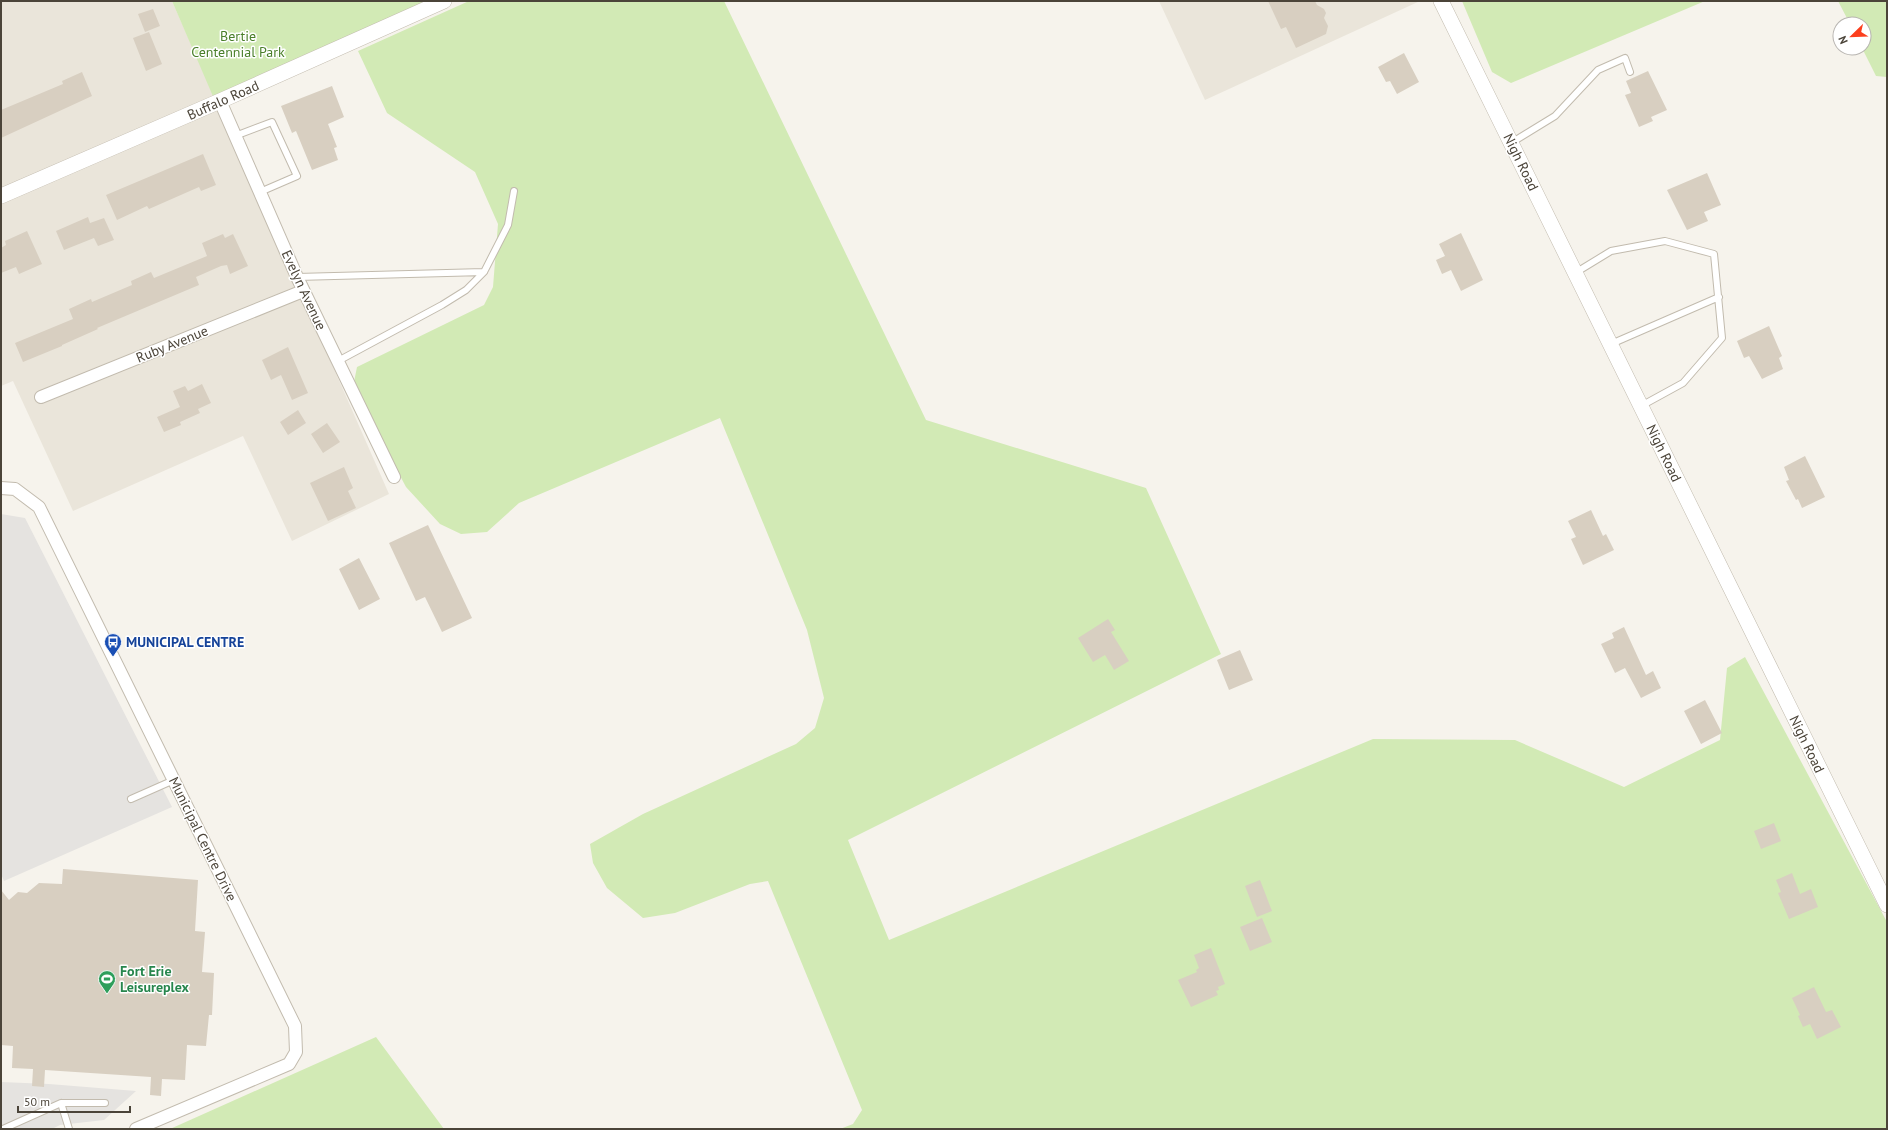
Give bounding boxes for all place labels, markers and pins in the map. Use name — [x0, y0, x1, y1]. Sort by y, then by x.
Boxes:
bus stop icon: MUNICIPAL CENTRE — [103, 632, 123, 657]
place label: MUNICIPAL CENTRE — [126, 633, 244, 651]
place label: Fort Erie Leisureplex — [120, 962, 190, 996]
sports icon: Fort Erie Leisureplex — [97, 969, 117, 994]

